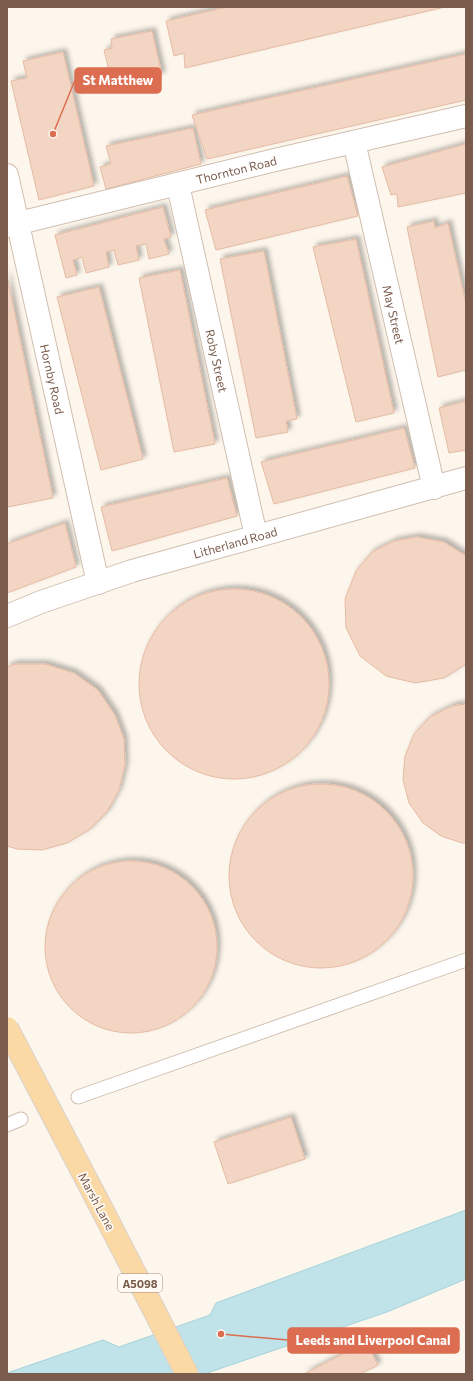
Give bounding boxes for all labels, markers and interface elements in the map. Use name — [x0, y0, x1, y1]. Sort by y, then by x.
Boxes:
callout: St Matthew — [75, 68, 161, 93]
text: St Matthew — [83, 72, 154, 88]
street label: Thornton Road — [194, 153, 278, 186]
street label: May Street — [380, 284, 407, 345]
street label: Roby Street — [203, 328, 231, 394]
street label: Hornby Road — [38, 343, 67, 415]
street label: Litherland Road — [192, 524, 279, 561]
street label: Marsh Lane — [76, 1170, 118, 1232]
road number: A5098 — [118, 1274, 162, 1292]
callout: Leeds and Liverpool Canal — [288, 1328, 459, 1353]
text: Leeds and Liverpool Canal — [296, 1332, 450, 1348]

